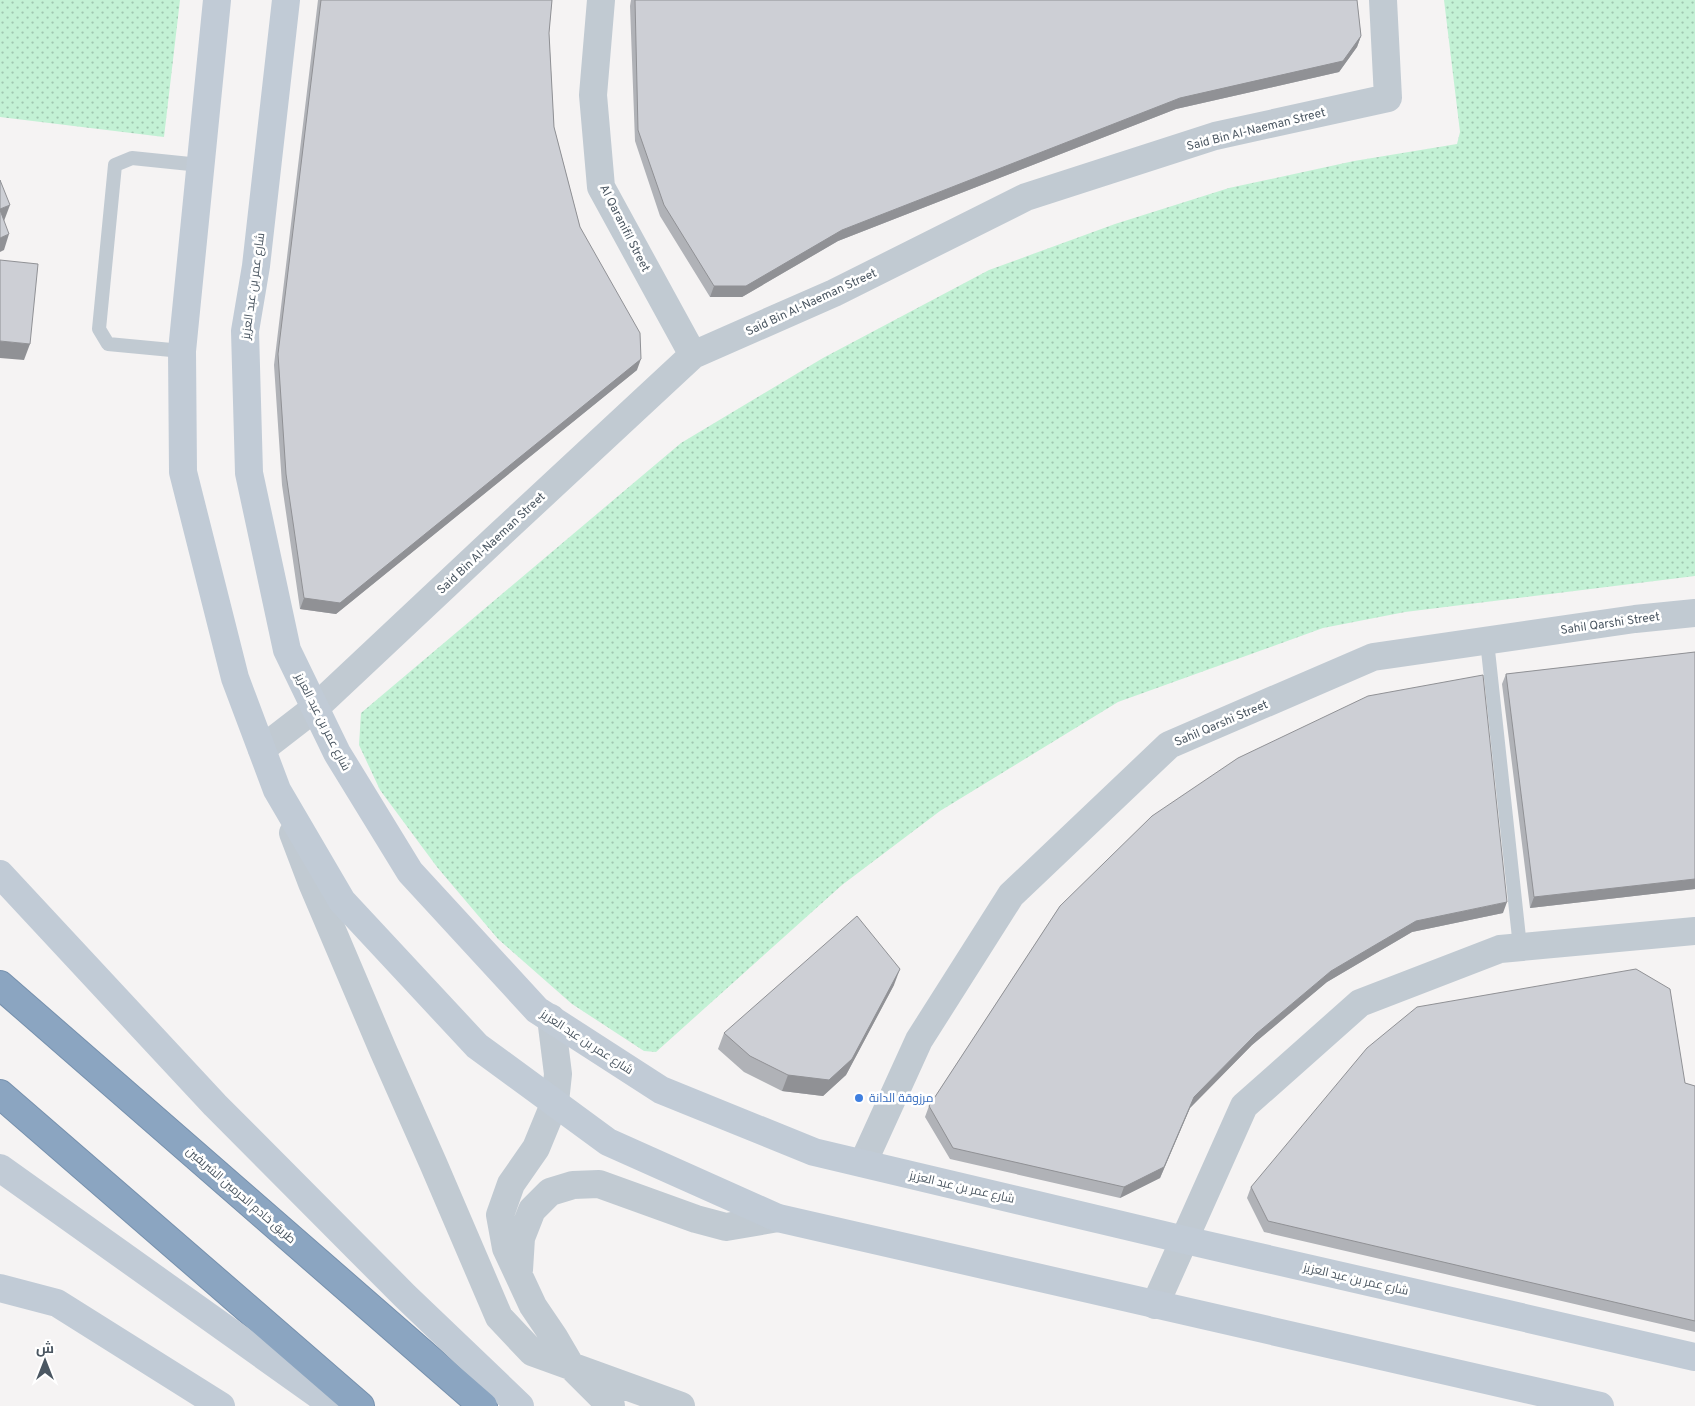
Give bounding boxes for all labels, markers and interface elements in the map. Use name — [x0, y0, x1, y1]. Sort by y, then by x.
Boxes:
street label: Said Bin Al-Naeman Street — [1185, 105, 1327, 155]
street label: Al Qaranifil Street — [595, 182, 653, 275]
street label: شارع عمر بن عبد العزيز — [238, 232, 269, 341]
street label: Said Bin Al-Naeman Street — [743, 266, 879, 340]
street label: Said Bin Al-Naeman Street — [434, 489, 549, 598]
street label: Sahil Qarshi Street — [1559, 609, 1661, 639]
street label: شارع عمر بن عبد العزيز — [290, 670, 354, 774]
street label: Sahil Qarshi Street — [1172, 697, 1271, 751]
street label: شارع عمر بن عبد العزيز — [536, 1006, 636, 1079]
place label: مرزوقة الدانة — [869, 1091, 933, 1107]
marker: مرزوقة الدانة — [853, 1092, 865, 1104]
street label: طريق خادم الحرمين الشريفين — [182, 1144, 299, 1248]
street label: شارع عمر بن عبد العزيز — [907, 1168, 1016, 1208]
street label: شارع عمر بن عبد العزيز — [1301, 1260, 1410, 1300]
north arrow — [20, 1336, 70, 1386]
text: ش — [36, 1340, 54, 1358]

